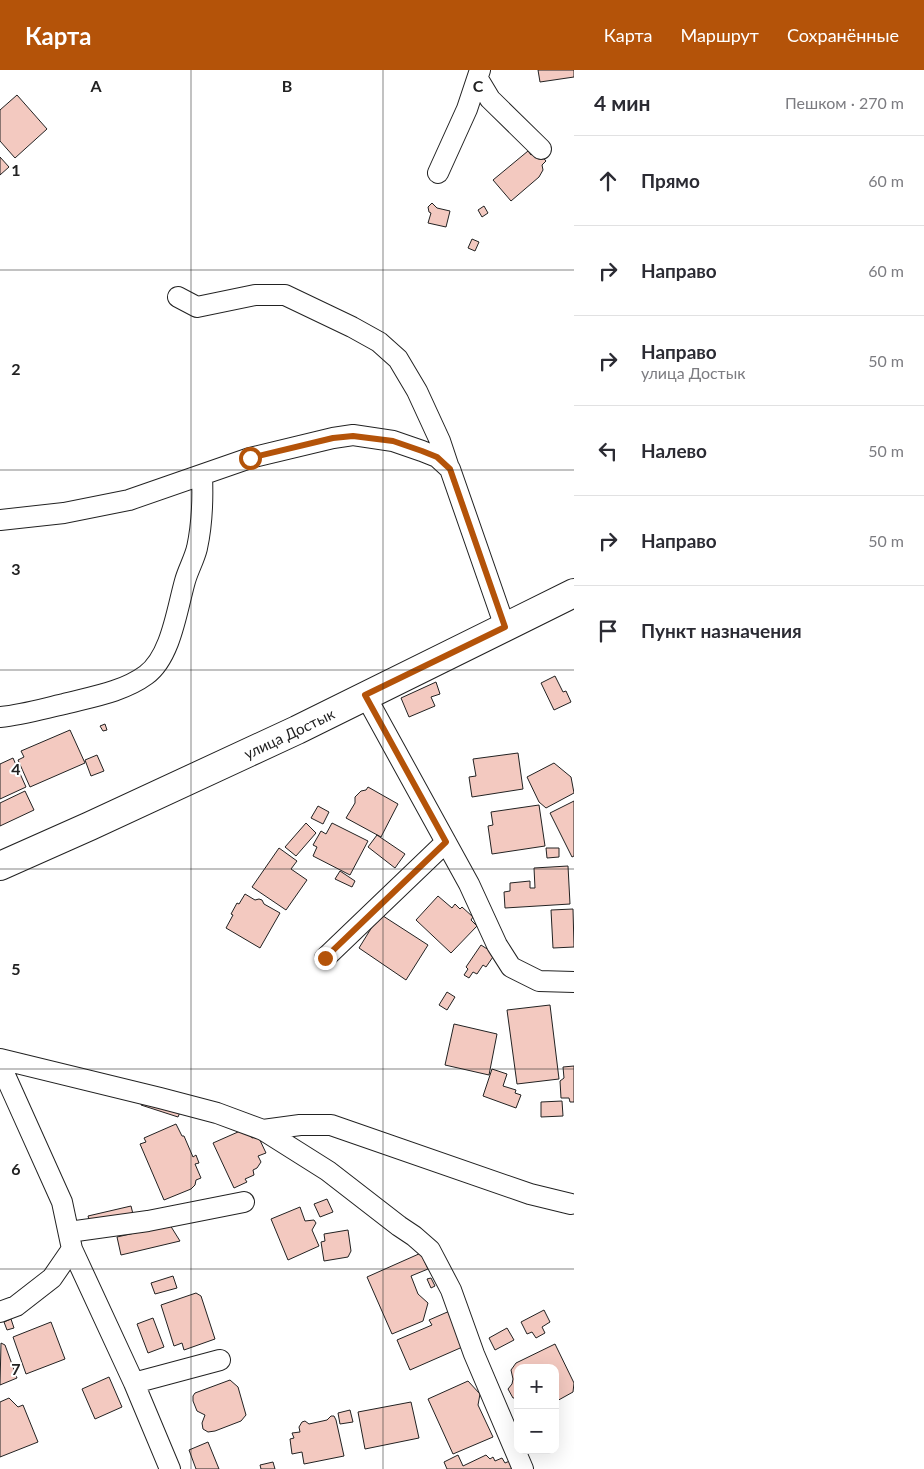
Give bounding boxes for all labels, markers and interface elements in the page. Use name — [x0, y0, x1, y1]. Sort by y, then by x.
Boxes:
text: Карта — [25, 21, 92, 50]
text: Карта — [604, 24, 652, 46]
text: Маршрут — [680, 24, 759, 46]
text: Сохранённые — [787, 24, 899, 46]
text: A — [89, 76, 102, 95]
text: B — [282, 76, 292, 95]
text: C — [473, 76, 484, 95]
text: 4 мин — [594, 90, 651, 115]
text: Пешком · 270 m — [785, 93, 904, 112]
text: 1 — [11, 160, 21, 179]
icon: ahead — [594, 167, 622, 195]
text: Прямо — [641, 169, 700, 192]
text: 60 m — [868, 171, 904, 190]
icon: right — [594, 257, 622, 285]
text: Направо — [641, 259, 717, 282]
text: 60 m — [868, 261, 904, 280]
text: Направо — [641, 340, 717, 363]
icon: right — [594, 347, 622, 375]
text: 50 m — [868, 351, 904, 370]
text: 2 — [11, 359, 21, 378]
text: улица Достык — [641, 363, 746, 382]
icon: left — [594, 437, 622, 465]
text: Налево — [641, 439, 707, 462]
text: 50 m — [868, 441, 904, 460]
route start — [239, 447, 262, 470]
icon: right — [594, 527, 622, 555]
text: Направо — [641, 529, 717, 552]
text: 50 m — [868, 531, 904, 550]
text: 3 — [11, 559, 21, 578]
icon: arrive — [594, 617, 622, 645]
text: Пункт назначения — [641, 619, 802, 642]
street label: улица Достык — [241, 704, 337, 762]
text: 4 — [11, 759, 21, 778]
route end — [314, 947, 337, 970]
text: 5 — [11, 959, 21, 978]
text: 6 — [11, 1159, 21, 1178]
text: 7 — [11, 1359, 21, 1378]
map controls — [514, 1364, 559, 1454]
button: + — [514, 1364, 559, 1409]
button: − — [514, 1409, 559, 1454]

